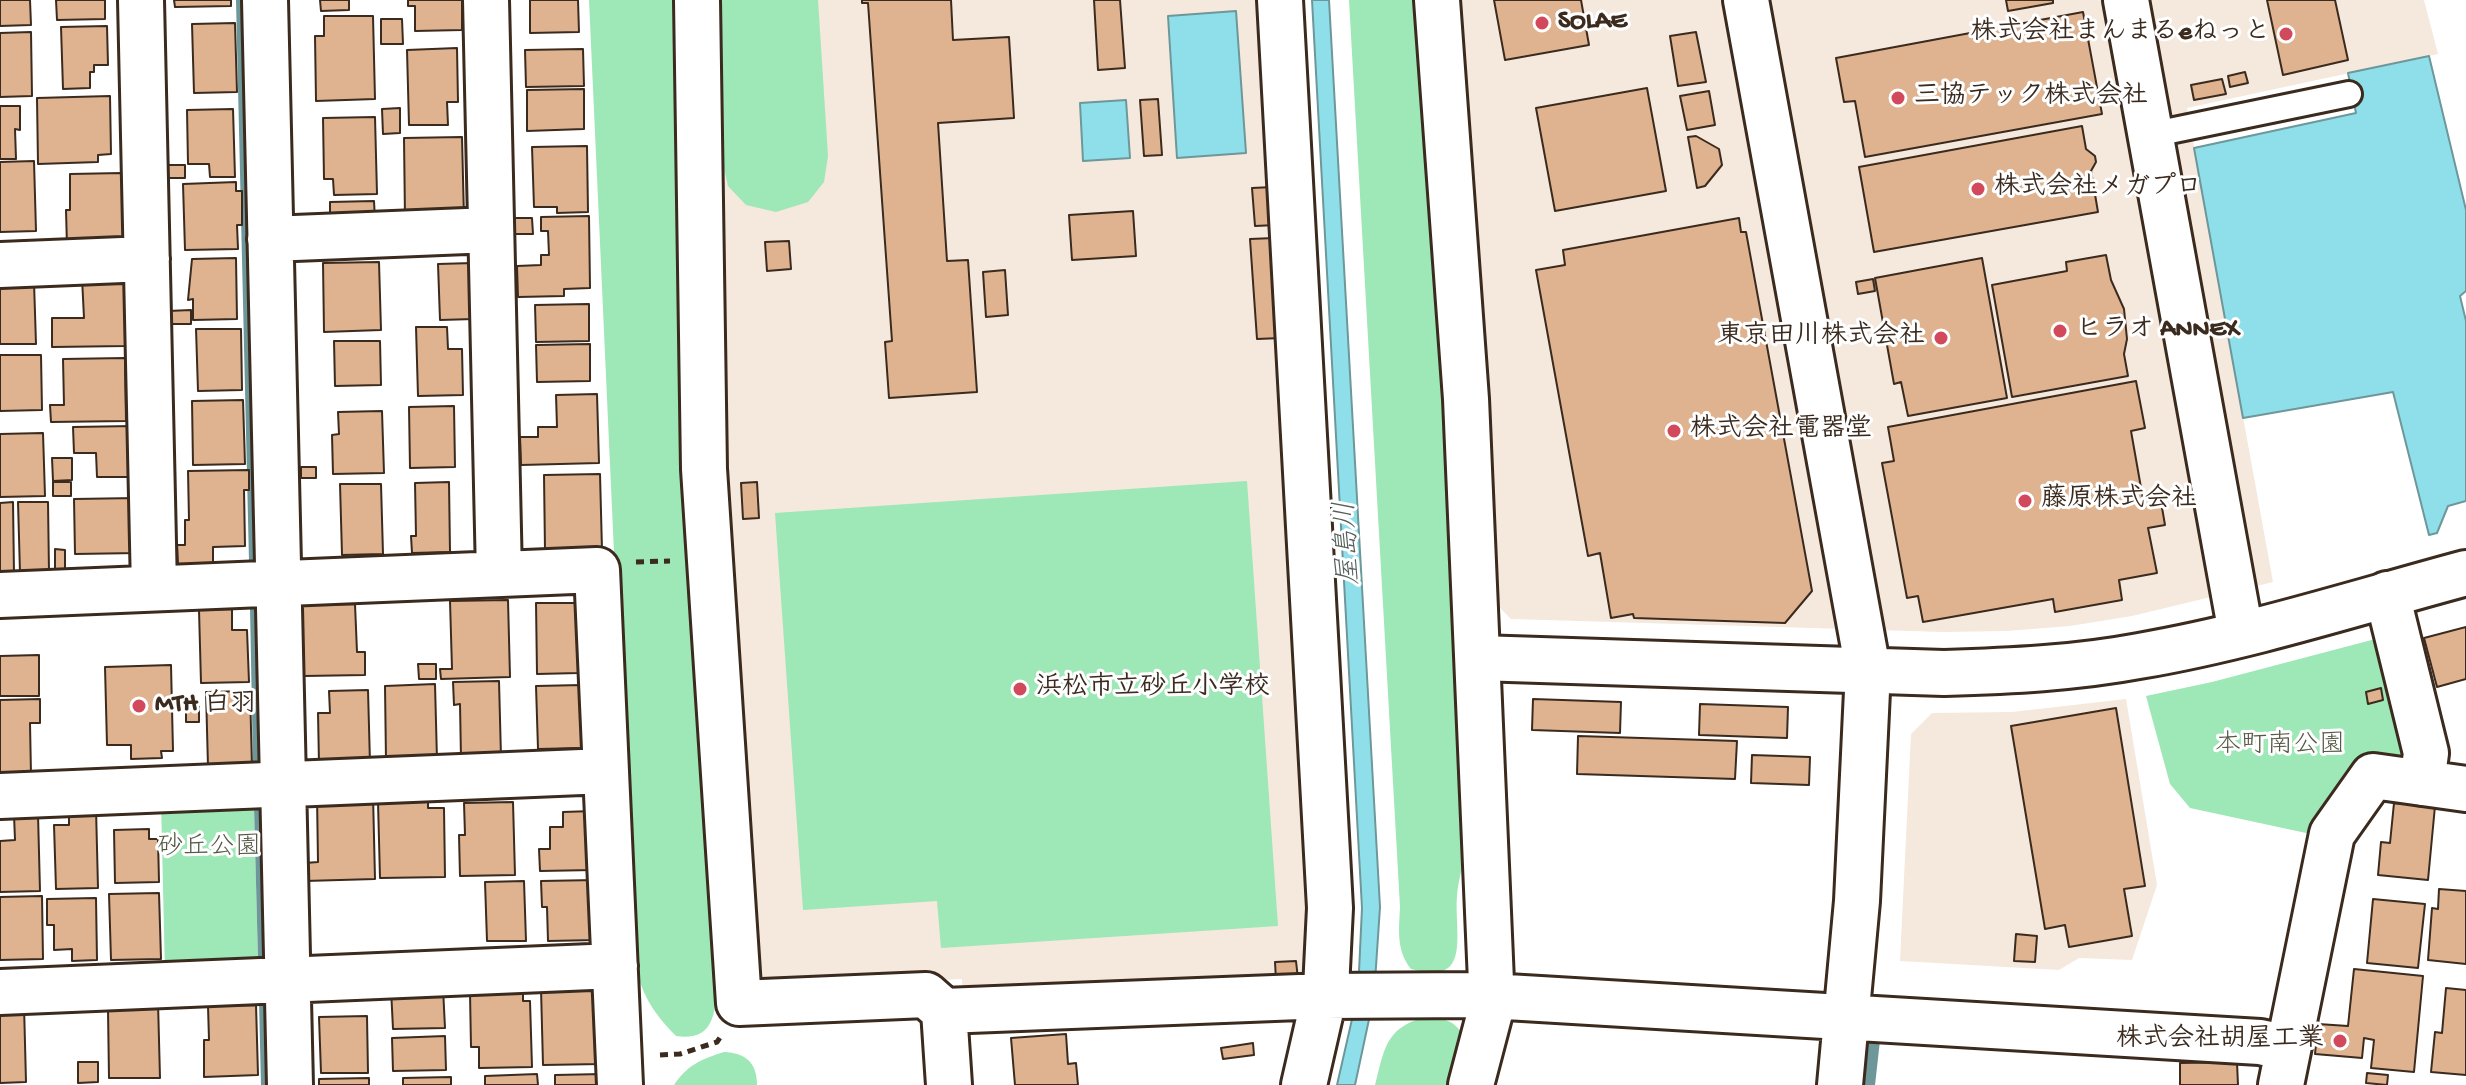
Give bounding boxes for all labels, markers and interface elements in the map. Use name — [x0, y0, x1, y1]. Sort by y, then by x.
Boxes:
place label: SOLAE — [1558, 7, 1627, 39]
marker: SOLAE — [1533, 14, 1551, 32]
place label: 株式会社まんまるeねっと — [1971, 18, 2270, 50]
marker: 株式会社まんまるeねっと — [2277, 25, 2295, 43]
place label: 三協テック株式会社 — [1914, 82, 2148, 114]
marker: 三協テック株式会社 — [1889, 89, 1907, 107]
place label: 株式会社メガプロ — [1994, 173, 2202, 205]
marker: 株式会社メガプロ — [1969, 180, 1987, 198]
place label: ヒラオ ANNEX — [2076, 315, 2239, 347]
place label: 東京田川株式会社 — [1717, 322, 1925, 354]
marker: ヒラオ ANNEX — [2051, 322, 2069, 340]
marker: 東京田川株式会社 — [1932, 329, 1950, 347]
place label: 株式会社電器堂 — [1690, 415, 1872, 447]
marker: 株式会社電器堂 — [1665, 422, 1683, 440]
place label: 藤原株式会社 — [2041, 485, 2197, 517]
marker: 藤原株式会社 — [2016, 492, 2034, 510]
water label: 屋島川 — [1331, 500, 1369, 586]
place label: 浜松市立砂丘小学校 — [1036, 673, 1270, 705]
marker: 浜松市立砂丘小学校 — [1011, 680, 1029, 698]
place label: MTH 白羽 — [155, 690, 256, 722]
marker: MTH 白羽 — [130, 697, 148, 715]
park label: 本町南公園 — [2215, 731, 2345, 763]
park label: 砂丘公園 — [157, 833, 261, 865]
place label: 株式会社胡屋工業 — [2116, 1025, 2324, 1057]
marker: 株式会社胡屋工業 — [2331, 1032, 2349, 1050]

